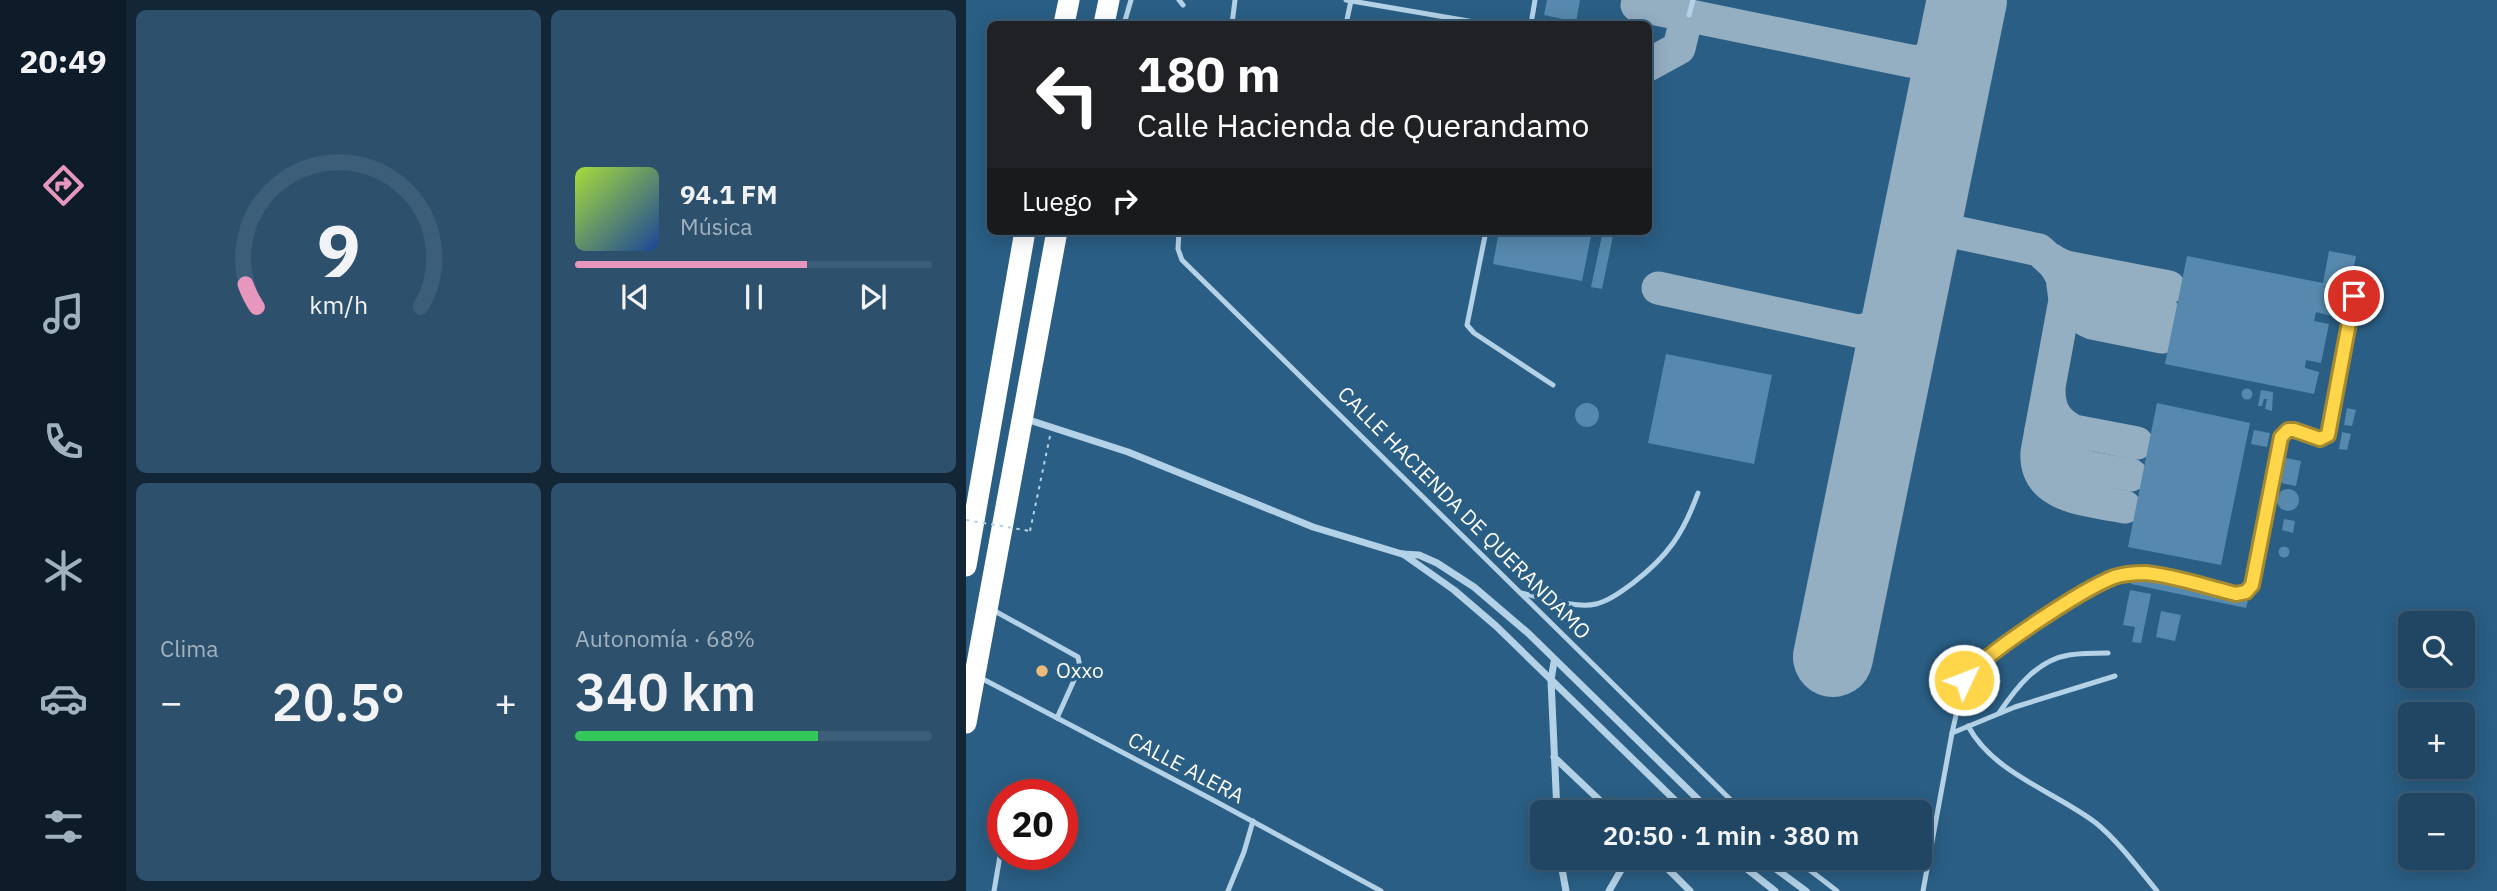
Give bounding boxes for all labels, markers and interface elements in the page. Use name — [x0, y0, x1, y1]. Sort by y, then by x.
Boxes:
text: 20:49 — [19, 40, 107, 82]
text: 180 m — [1137, 42, 1281, 105]
icon: left — [1022, 49, 1113, 140]
text: Calle Hacienda de Querandamo — [1137, 104, 1590, 146]
icon: directions — [39, 161, 88, 210]
text: 94.1 FM — [680, 177, 778, 211]
icon: right — [1106, 182, 1144, 220]
text: Luego — [1022, 184, 1092, 218]
text: 9 — [317, 203, 360, 298]
text: Música — [680, 211, 753, 241]
pin — [2324, 266, 2384, 326]
icon: arrive — [2335, 277, 2373, 315]
icon: previous — [616, 278, 654, 316]
icon: pause — [735, 278, 773, 316]
icon: next — [854, 278, 892, 316]
text: km/h — [309, 288, 368, 321]
icon: music — [39, 289, 88, 338]
street label: CALLE HACIENDA DE QUERANDAMO — [1332, 380, 1597, 645]
icon: phone — [39, 417, 88, 466]
icon: climate — [39, 546, 88, 595]
map controls — [2398, 611, 2475, 870]
button: search — [2398, 611, 2475, 688]
text: Autonomía · 68% — [575, 623, 755, 653]
text: Clima — [160, 633, 219, 663]
position arrow — [1927, 643, 2001, 717]
place label: Oxxo — [1056, 656, 1104, 684]
text: 340 km — [575, 658, 756, 725]
marker: Oxxo — [1034, 663, 1050, 679]
text: 20.5° — [272, 668, 405, 735]
icon: car — [39, 674, 88, 723]
text: − — [160, 677, 183, 726]
text: + — [494, 677, 517, 726]
button: + — [2398, 702, 2475, 779]
street label: CALLE ALERA — [1123, 725, 1249, 809]
speed limit sign: 20 — [987, 779, 1078, 870]
button: − — [2398, 793, 2475, 870]
icon: filters — [39, 802, 88, 851]
text: 20:50 · 1 min · 380 m — [1603, 818, 1859, 852]

